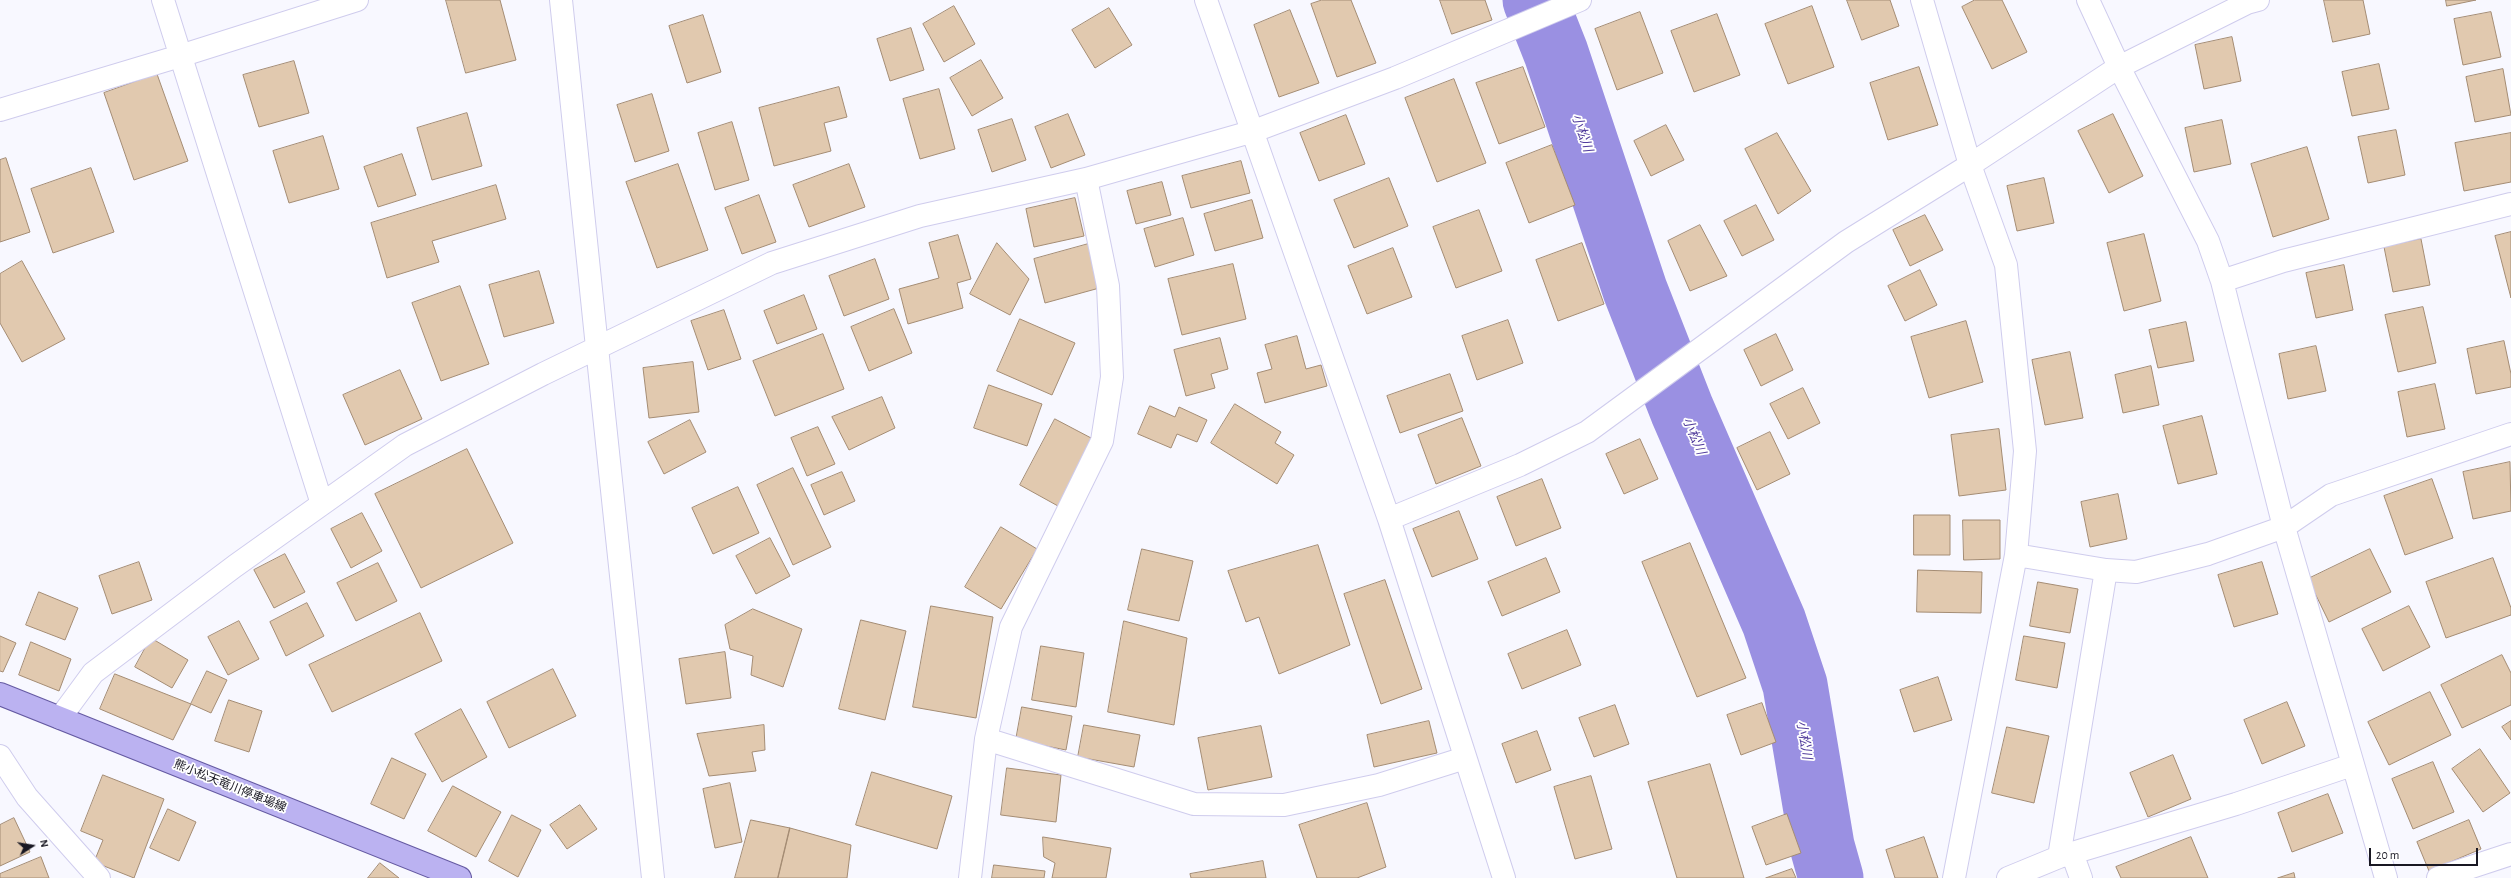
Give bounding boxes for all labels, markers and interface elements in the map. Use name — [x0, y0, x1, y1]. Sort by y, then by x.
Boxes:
water label: 小松川 — [1568, 112, 1596, 154]
water label: 小松川 — [1679, 415, 1709, 457]
water label: 小松川 — [1793, 720, 1815, 760]
street label: 熊小松天竜川停車場線 — [172, 757, 288, 815]
north arrow — [12, 826, 52, 866]
text: N — [38, 839, 50, 848]
scale bar — [2371, 840, 2480, 866]
text: 20 m — [2376, 849, 2399, 861]

